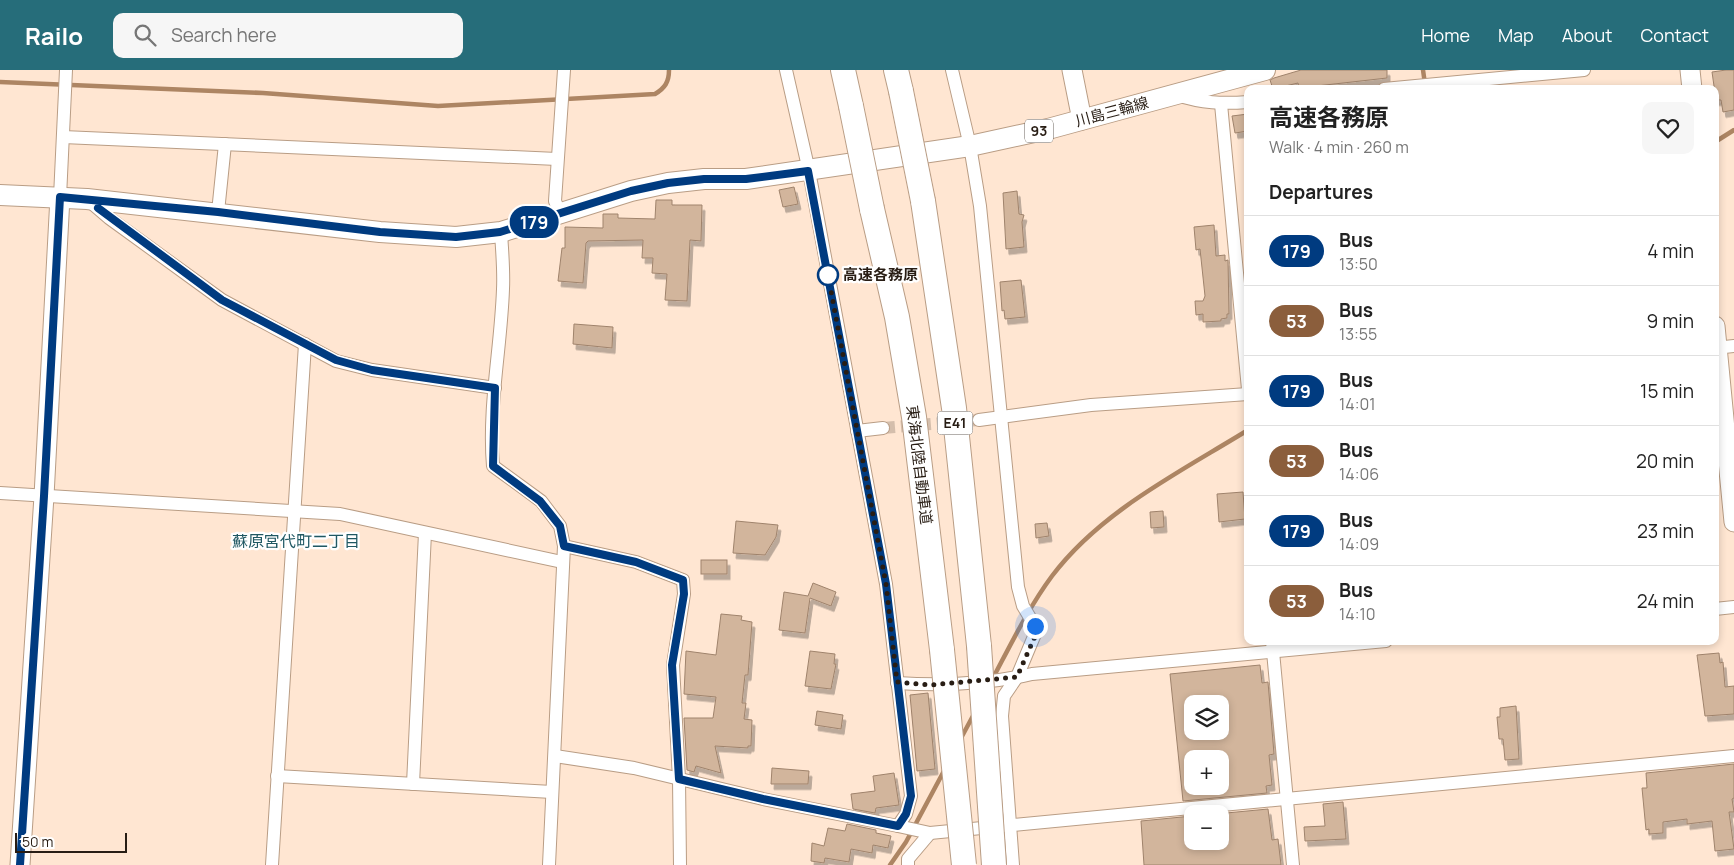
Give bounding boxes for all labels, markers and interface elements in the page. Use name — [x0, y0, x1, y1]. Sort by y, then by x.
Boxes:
search box — [113, 13, 463, 58]
text: Railo — [25, 19, 83, 52]
icon: search — [131, 21, 159, 49]
text: Search here — [171, 22, 277, 48]
text: Home — [1421, 23, 1470, 47]
text: Map — [1498, 23, 1534, 47]
text: About — [1562, 23, 1612, 47]
text: Contact — [1640, 23, 1709, 47]
street label: 川島三輪線 — [1073, 92, 1151, 131]
text: 高速各務原 — [1269, 100, 1389, 133]
button: heart — [1642, 102, 1694, 154]
road number: 93 — [1025, 119, 1053, 142]
text: Walk · 4 min · 260 m — [1269, 136, 1409, 158]
text: Departures — [1269, 179, 1373, 205]
line badge: 179 — [505, 206, 563, 238]
text: 179 — [520, 210, 548, 234]
text: Bus — [1339, 227, 1373, 253]
text: 4 min — [1647, 238, 1694, 264]
text: 179 — [1282, 239, 1311, 263]
text: 13:50 — [1339, 253, 1378, 275]
marker: 高速各務原 — [817, 264, 839, 286]
place label: 高速各務原 — [843, 264, 918, 285]
text: Bus — [1339, 297, 1373, 323]
text: 9 min — [1647, 308, 1694, 334]
text: 53 — [1286, 309, 1307, 333]
text: 13:55 — [1339, 323, 1377, 345]
text: Bus — [1339, 367, 1373, 393]
text: 15 min — [1640, 378, 1694, 404]
text: 179 — [1282, 379, 1311, 403]
text: 14:01 — [1339, 393, 1375, 415]
street label: 東海北陸自動車道 — [902, 404, 937, 526]
road number: E41 — [938, 412, 972, 434]
text: Bus — [1339, 437, 1373, 463]
text: 20 min — [1636, 448, 1694, 474]
text: 53 — [1286, 449, 1307, 473]
text: 14:06 — [1339, 463, 1379, 485]
text: Bus — [1339, 507, 1373, 533]
text: 23 min — [1637, 518, 1694, 544]
text: 179 — [1282, 519, 1311, 543]
district label: 蘇原宮代町二丁目 — [232, 530, 360, 552]
text: 14:09 — [1339, 533, 1379, 555]
text: Bus — [1339, 577, 1373, 603]
text: 24 min — [1637, 588, 1694, 614]
text: 53 — [1286, 589, 1307, 613]
text: 14:10 — [1339, 603, 1375, 625]
your location — [1023, 614, 1048, 639]
map controls — [1184, 695, 1229, 850]
button: layers — [1184, 695, 1229, 740]
button: + — [1184, 750, 1229, 795]
button: − — [1184, 805, 1229, 850]
scale bar — [15, 830, 128, 853]
text: 50 m — [22, 832, 53, 851]

